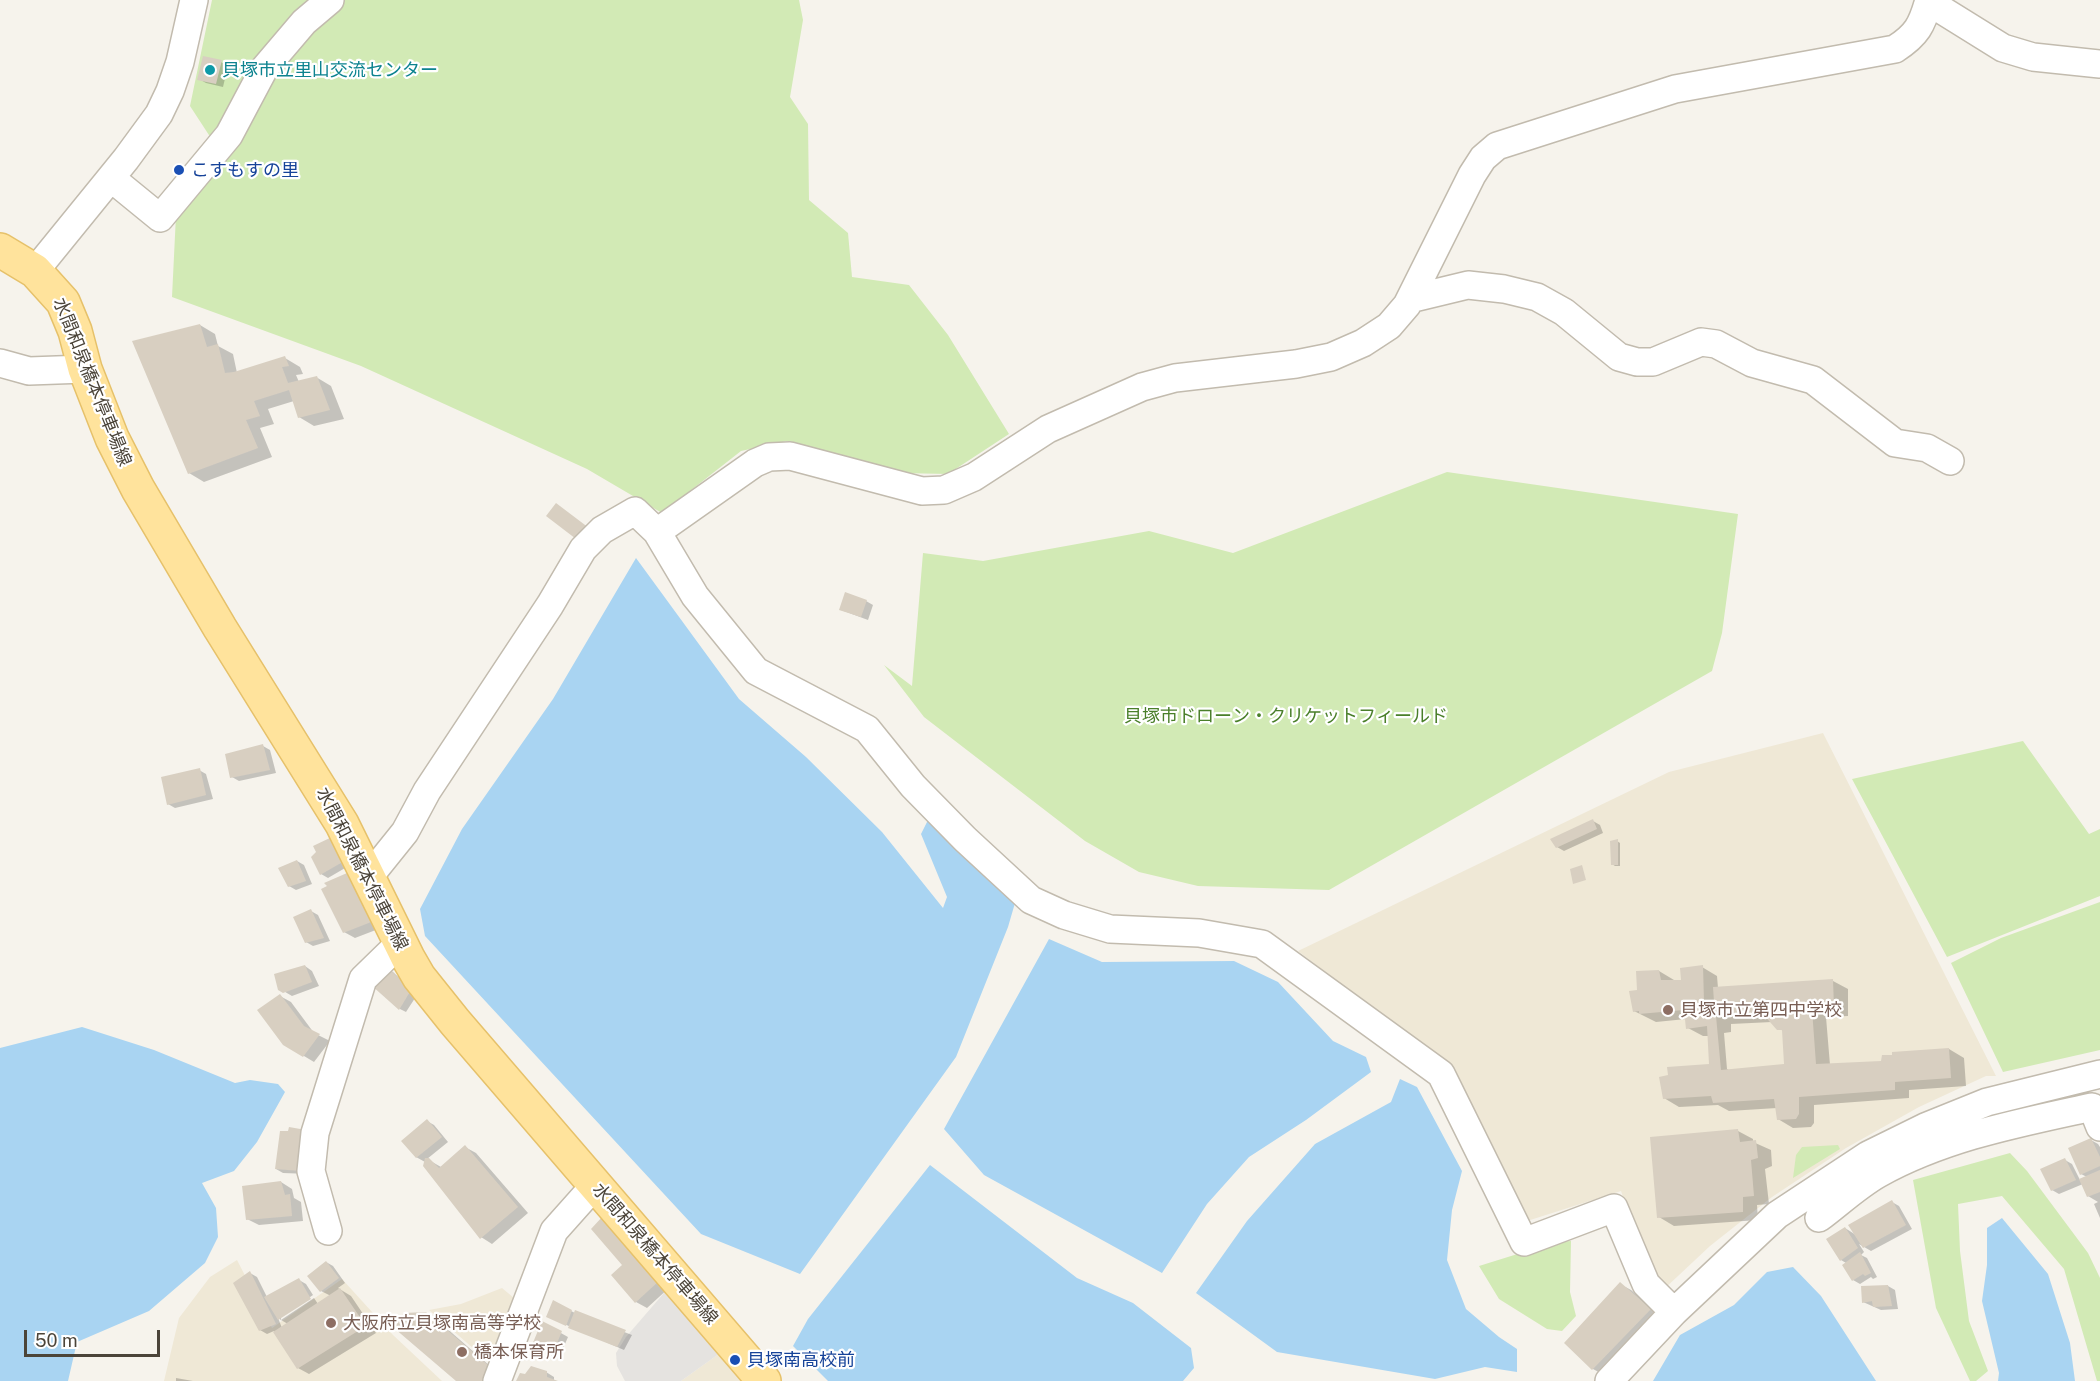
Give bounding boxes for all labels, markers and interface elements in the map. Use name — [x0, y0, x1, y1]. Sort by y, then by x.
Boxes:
place label: 貝塚市立里山交流センター — [222, 59, 438, 81]
marker: 貝塚市立里山交流センター — [203, 63, 217, 77]
place label: こすもすの里 — [191, 159, 299, 181]
marker: こすもすの里 — [172, 163, 186, 177]
street label: 水間和泉橋本停車場線 — [48, 295, 136, 469]
park label: 貝塚市ドローン・クリケットフィールド — [1124, 705, 1448, 727]
street label: 水間和泉橋本停車場線 — [312, 784, 412, 954]
place label: 貝塚市立第四中学校 — [1680, 999, 1842, 1021]
marker: 貝塚市立第四中学校 — [1661, 1003, 1675, 1017]
street label: 水間和泉橋本停車場線 — [588, 1179, 722, 1329]
place label: 大阪府立貝塚南高等学校 — [343, 1312, 541, 1334]
marker: 大阪府立貝塚南高等学校 — [324, 1316, 338, 1330]
scale bar — [27, 1318, 164, 1356]
text: 50 m — [35, 1330, 78, 1351]
place label: 橋本保育所 — [474, 1341, 564, 1363]
marker: 橋本保育所 — [455, 1345, 469, 1359]
place label: 貝塚南高校前 — [747, 1349, 855, 1371]
marker: 貝塚南高校前 — [728, 1353, 742, 1367]

